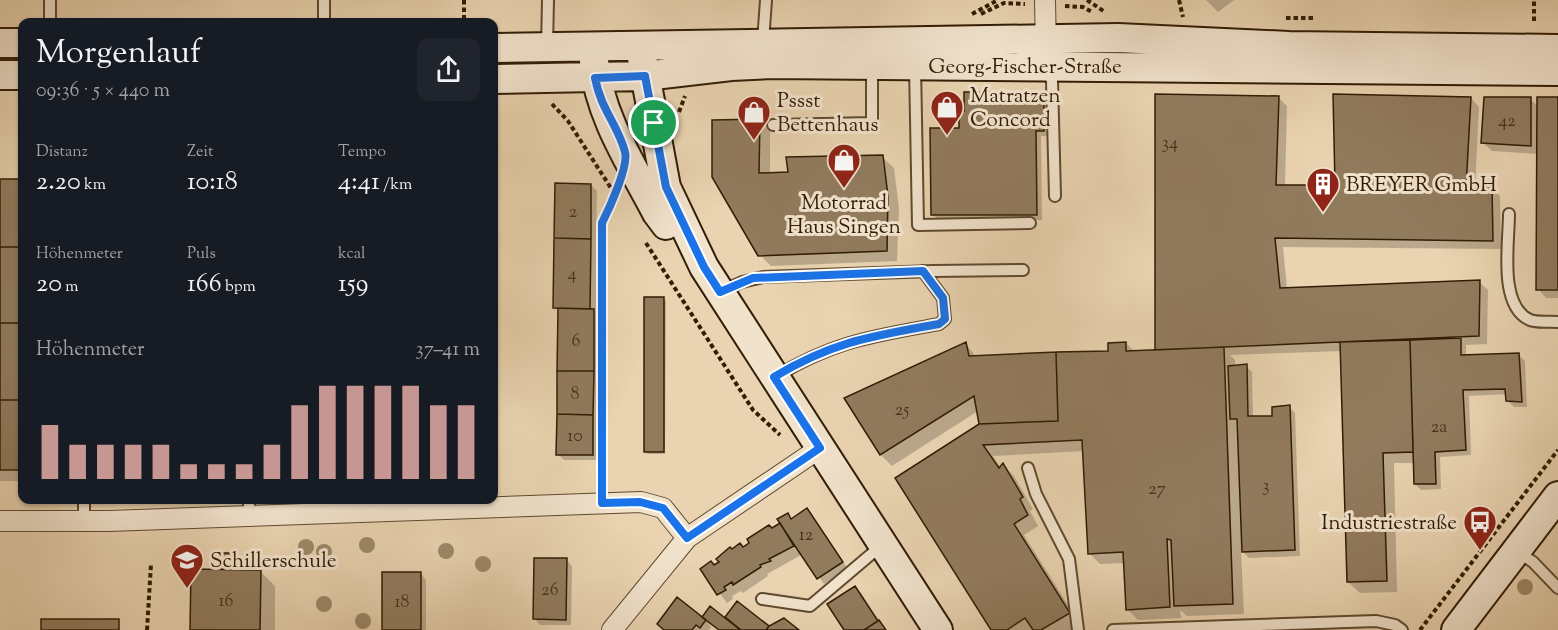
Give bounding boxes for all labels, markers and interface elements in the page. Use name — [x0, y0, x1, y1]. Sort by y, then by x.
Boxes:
text: Morgenlauf — [36, 30, 201, 78]
button: share — [417, 38, 480, 101]
street label: Georg-Fischer-Straße — [928, 53, 1122, 83]
text: 09:36 · 5 × 440 m — [36, 77, 170, 106]
place label: Matratzen Concord — [970, 82, 1061, 136]
place label: Pssst Bettenhaus — [777, 87, 879, 141]
shop icon: Matratzen Concord — [929, 89, 965, 136]
shop icon: Pssst Bettenhaus — [736, 94, 772, 141]
pin — [628, 97, 679, 148]
icon: arrive — [637, 106, 670, 139]
house number: 42 — [1498, 109, 1516, 135]
house number: 34 — [1162, 131, 1178, 157]
text: Distanz — [36, 141, 88, 164]
text: Zeit — [187, 141, 213, 164]
text: Tempo — [338, 141, 386, 164]
shop icon: Motorrad Haus Singen — [826, 142, 862, 189]
text: 2.20 — [36, 164, 81, 201]
text: 10:18 — [187, 164, 238, 201]
text: 4:41 — [338, 164, 380, 201]
building icon: BREYER GmbH — [1305, 166, 1341, 213]
place label: BREYER GmbH — [1346, 171, 1497, 201]
text: km — [81, 174, 106, 197]
text: /km — [380, 174, 412, 197]
place label: Motorrad Haus Singen — [787, 189, 901, 243]
house number: 2 — [569, 200, 578, 226]
text: Höhenmeter — [36, 243, 123, 266]
text: Puls — [187, 243, 216, 266]
text: kcal — [338, 243, 366, 266]
house number: 4 — [567, 262, 577, 288]
text: 20 — [36, 266, 62, 303]
text: 166 — [187, 266, 222, 303]
text: 159 — [338, 266, 368, 303]
text: m — [62, 276, 79, 299]
text: bpm — [222, 276, 256, 299]
house number: 6 — [572, 329, 581, 355]
text: Höhenmeter — [36, 336, 145, 365]
text: 37–41 m — [416, 336, 480, 365]
house number: 8 — [571, 382, 580, 408]
house number: 25 — [895, 398, 909, 424]
house number: 2a — [1431, 415, 1447, 441]
house number: 10 — [567, 424, 583, 450]
house number: 3 — [1262, 474, 1270, 500]
house number: 27 — [1148, 477, 1166, 503]
bus stop icon: Industriestraße — [1462, 504, 1498, 551]
place label: Industriestraße — [1321, 509, 1457, 539]
house number: 12 — [799, 523, 814, 549]
school or university icon: Schillerschule — [169, 542, 205, 589]
place label: Schillerschule — [210, 547, 337, 577]
house number: 26 — [541, 578, 559, 604]
house number: 16 — [218, 589, 234, 615]
house number: 18 — [394, 590, 410, 616]

